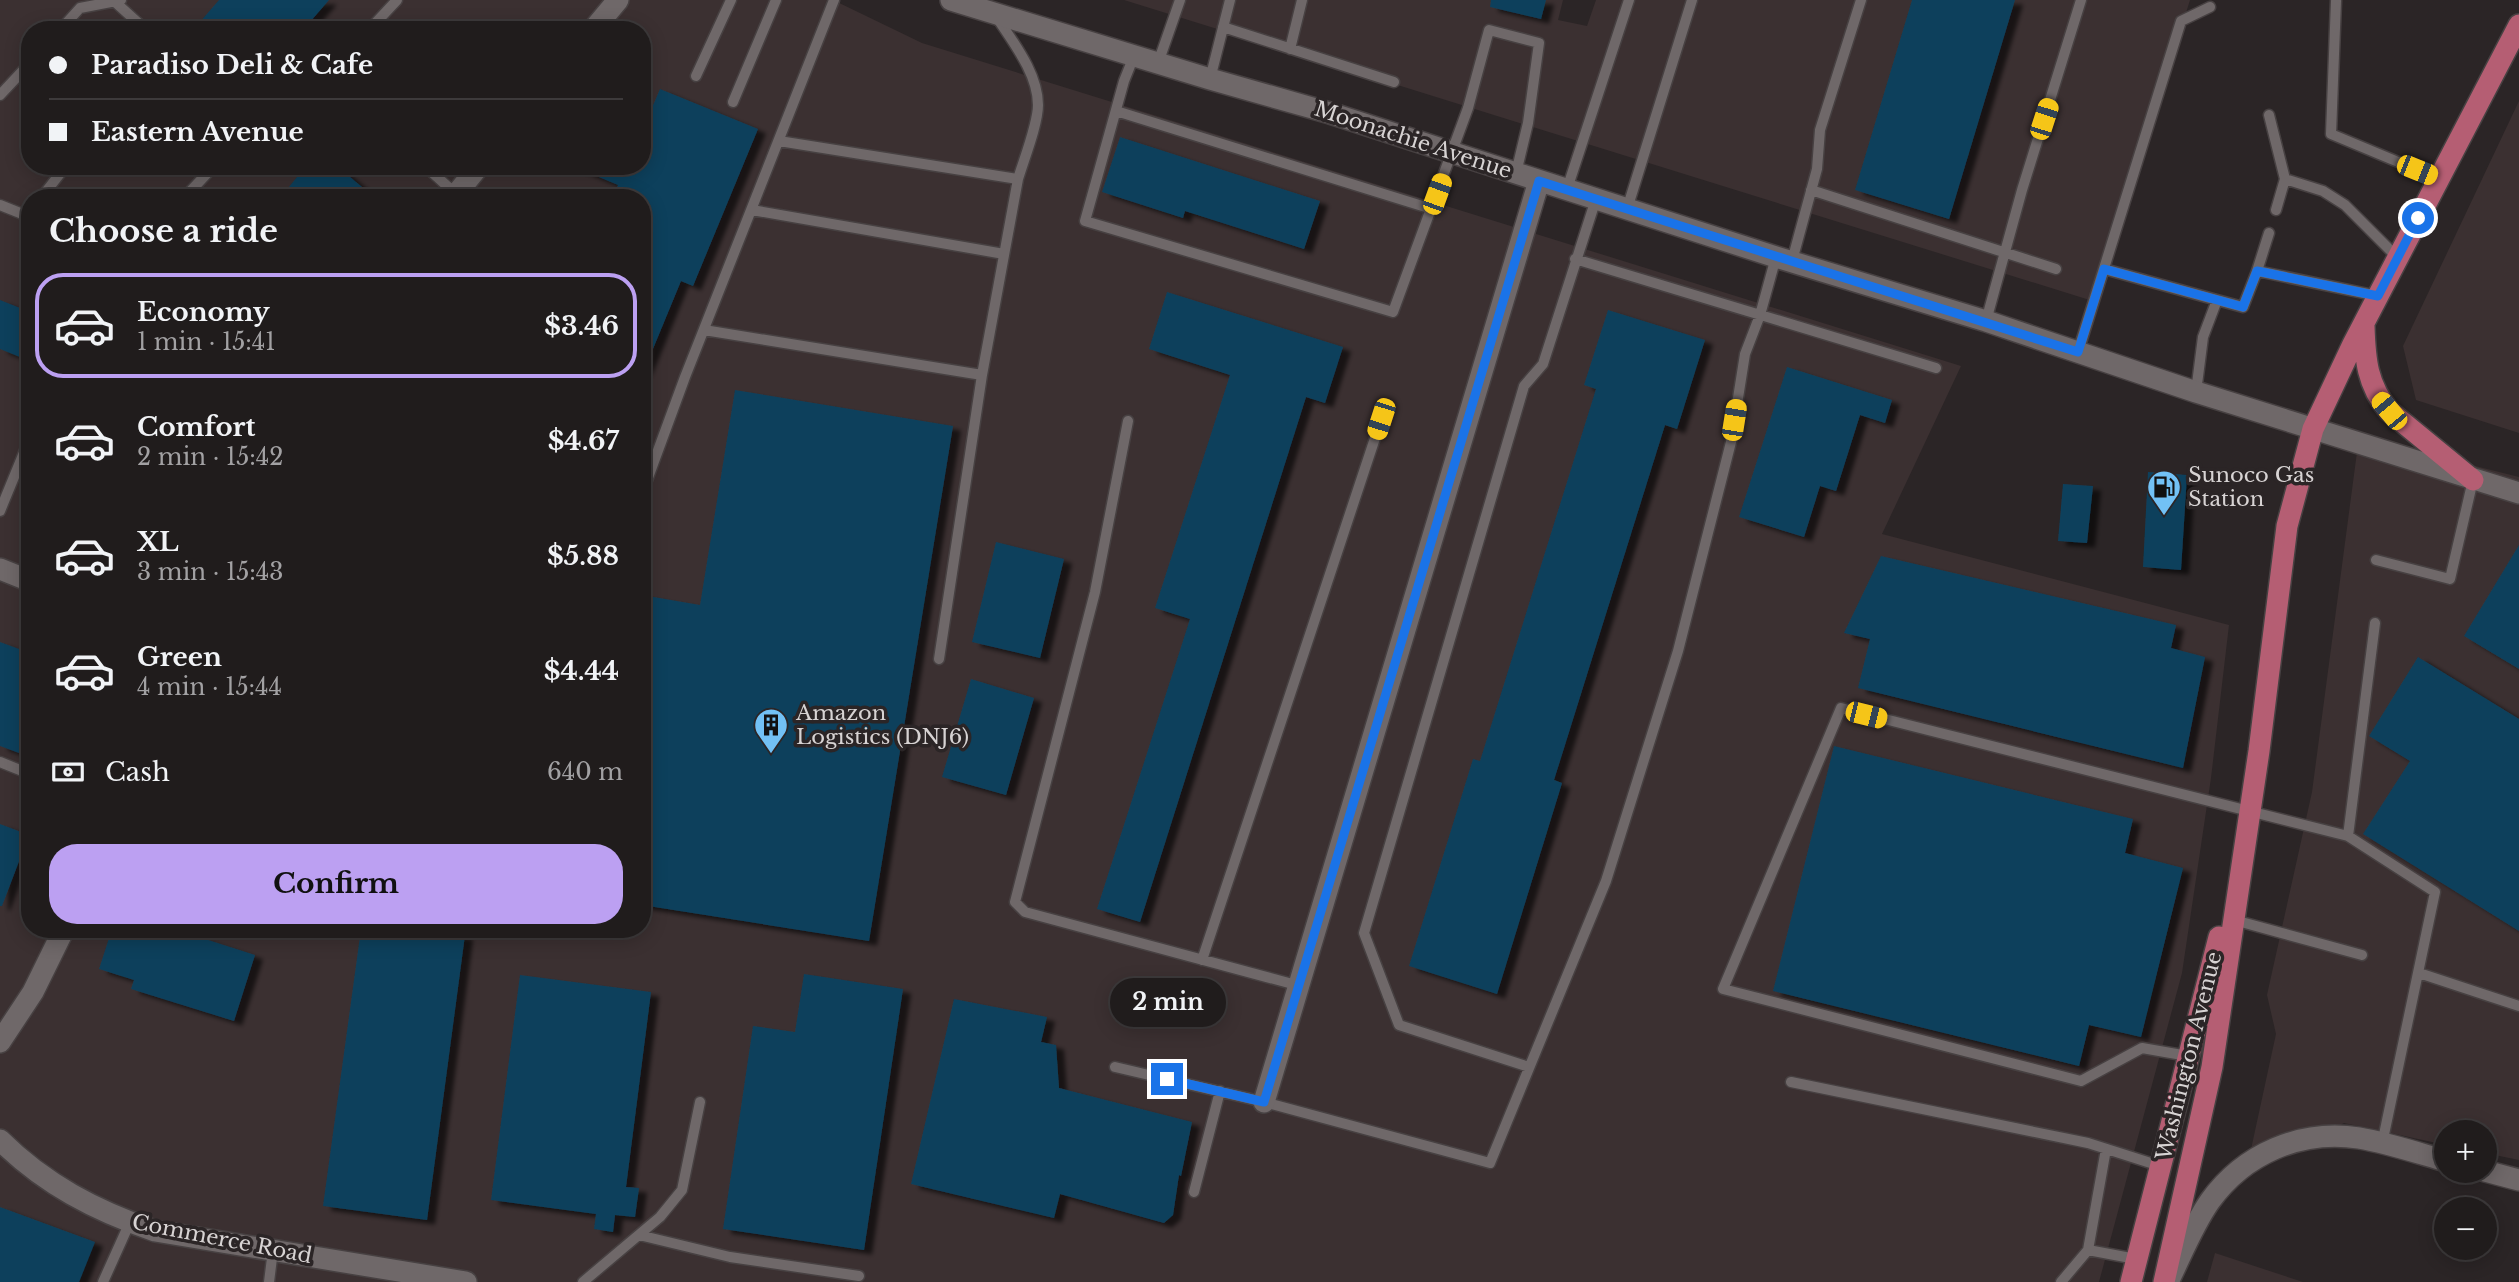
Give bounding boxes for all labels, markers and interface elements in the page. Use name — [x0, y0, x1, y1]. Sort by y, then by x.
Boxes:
text: Paradiso Deli & Cafe — [91, 49, 373, 81]
street label: Moonachie Avenue — [1311, 96, 1515, 184]
car — [2028, 96, 2061, 142]
text: Eastern Avenue — [91, 116, 304, 148]
car — [2394, 152, 2441, 188]
car — [1420, 171, 1455, 217]
route start — [2402, 202, 2434, 234]
text: Choose a ride — [49, 211, 278, 251]
icon: car — [53, 294, 116, 357]
text: Economy — [137, 296, 270, 328]
text: $3.46 — [544, 310, 619, 342]
text: 1 min · 15:41 — [137, 328, 276, 356]
car — [2368, 388, 2411, 434]
car — [1365, 396, 1398, 442]
car — [1721, 398, 1748, 442]
icon: car — [53, 409, 116, 472]
text: Comfort — [137, 411, 255, 443]
text: $4.67 — [548, 425, 619, 457]
text: 2 min · 15:42 — [137, 443, 283, 471]
place label: Sunoco Gas Station — [2188, 462, 2314, 512]
fuel station icon: Sunoco Gas Station — [2145, 468, 2183, 517]
icon: car — [53, 524, 116, 587]
text: XL — [137, 526, 179, 558]
text: $5.88 — [547, 540, 619, 572]
text: 3 min · 15:43 — [137, 558, 283, 586]
icon: car — [53, 639, 116, 702]
text: Green — [137, 641, 222, 673]
text: $4.44 — [544, 655, 619, 687]
text: 4 min · 15:44 — [137, 673, 282, 701]
place label: Amazon Logistics (DNJ6) — [795, 700, 969, 750]
car — [1844, 700, 1889, 730]
building icon: Amazon Logistics (DNJ6) — [752, 706, 790, 755]
icon: cash — [49, 753, 87, 791]
text: Cash — [105, 756, 170, 788]
text: 640 m — [547, 758, 623, 786]
button: Confirm — [49, 844, 623, 924]
street label: Washington Avenue — [2150, 949, 2227, 1164]
callout: 2 min — [1109, 978, 1225, 1026]
text: 2 min — [1132, 988, 1204, 1016]
route end — [1151, 1063, 1183, 1095]
map controls — [2434, 1120, 2497, 1260]
button: + — [2434, 1120, 2497, 1183]
button: − — [2434, 1197, 2497, 1260]
street label: Commerce Road — [130, 1209, 314, 1269]

